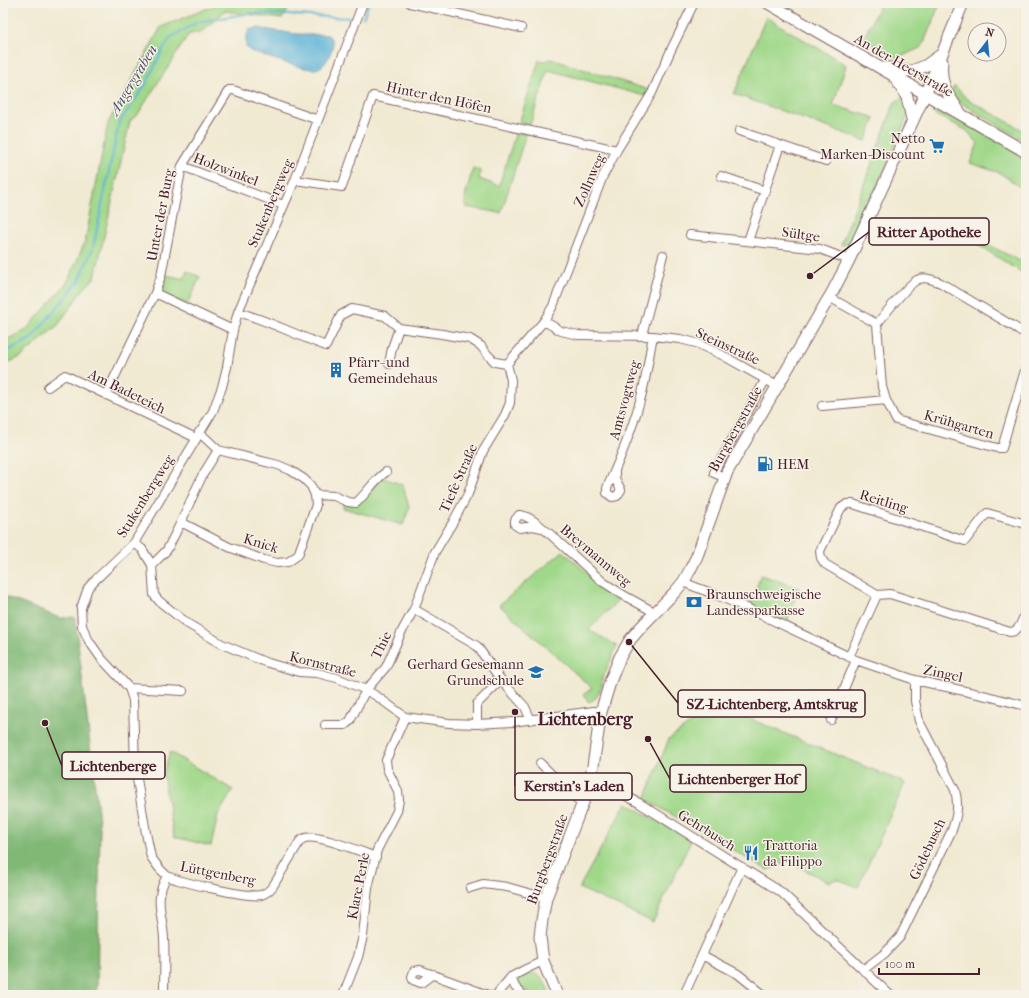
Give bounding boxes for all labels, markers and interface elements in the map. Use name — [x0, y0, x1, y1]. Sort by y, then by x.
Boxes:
north arrow — [967, 22, 1007, 62]
text: N — [984, 25, 996, 40]
street label: An der Heerstraße — [850, 30, 956, 101]
water label: Angergraben — [104, 42, 161, 120]
street label: Hinter den Höfen — [385, 78, 493, 117]
place label: Netto Marken-Discount — [820, 130, 925, 163]
supermarket icon: Netto Marken-Discount — [928, 137, 946, 155]
street label: Holzwinkel — [191, 149, 261, 190]
street label: Zollnweg — [570, 150, 609, 210]
street label: Stukenbergweg — [244, 156, 297, 250]
street label: Unter der Burg — [143, 167, 178, 263]
callout: Ritter Apotheke — [869, 218, 989, 245]
street label: Sültge — [781, 223, 821, 246]
text: Ritter Apotheke — [877, 223, 982, 241]
street label: Steinstraße — [693, 324, 763, 369]
place label: Pfarr- und Gemeindehaus — [348, 354, 437, 387]
street label: Amtsvogtweg — [605, 358, 643, 443]
building icon: Pfarr- und Gemeindehaus — [327, 361, 345, 379]
street label: Am Badeteich — [84, 365, 168, 418]
street label: Burgbergstraße — [705, 383, 766, 475]
street label: Krühgarten — [922, 406, 996, 443]
street label: Tiefe Straße — [436, 441, 481, 515]
street label: Stukenbergweg — [113, 451, 178, 541]
fuel station icon: HEM — [756, 455, 774, 473]
place label: HEM — [777, 456, 810, 473]
street label: Reitling — [858, 486, 911, 517]
street label: Breymannweg — [557, 521, 635, 590]
street label: Knick — [241, 530, 281, 557]
place label: Braunschweigische Landessparkasse — [706, 586, 821, 619]
bank icon: Braunschweigische Landessparkasse — [685, 593, 703, 611]
street label: Thie — [368, 629, 395, 662]
street label: Kornstraße — [288, 648, 358, 681]
place label: Gerhard Gesemann Grundschule — [407, 656, 524, 689]
street label: Zingel — [922, 661, 964, 686]
school or university icon: Gerhard Gesemann Grundschule — [527, 663, 545, 681]
callout: SZ-Lichtenberg, Amtskrug — [678, 690, 865, 717]
text: SZ-Lichtenberg, Amtskrug — [686, 695, 858, 713]
district label: Lichtenberg — [537, 709, 634, 730]
callout: Lichtenberge — [62, 752, 165, 779]
text: Lichtenberge — [70, 757, 157, 775]
callout: Lichtenberger Hof — [670, 765, 806, 792]
text: Lichtenberger Hof — [678, 770, 802, 788]
callout: Kerstin's Laden — [515, 773, 632, 800]
text: Kerstin's Laden — [524, 777, 625, 795]
street label: Gehrbusch — [675, 806, 739, 855]
street label: Burgbergstraße — [523, 811, 572, 907]
street label: Gödebusch — [906, 816, 949, 883]
place label: Trattoria da Filippo — [763, 837, 822, 870]
restaurant icon: Trattoria da Filippo — [742, 844, 760, 862]
street label: Klare Perle — [344, 851, 373, 921]
street label: Lüttgenberg — [179, 858, 258, 889]
scale bar — [879, 950, 979, 976]
text: 100 m — [885, 957, 915, 971]

